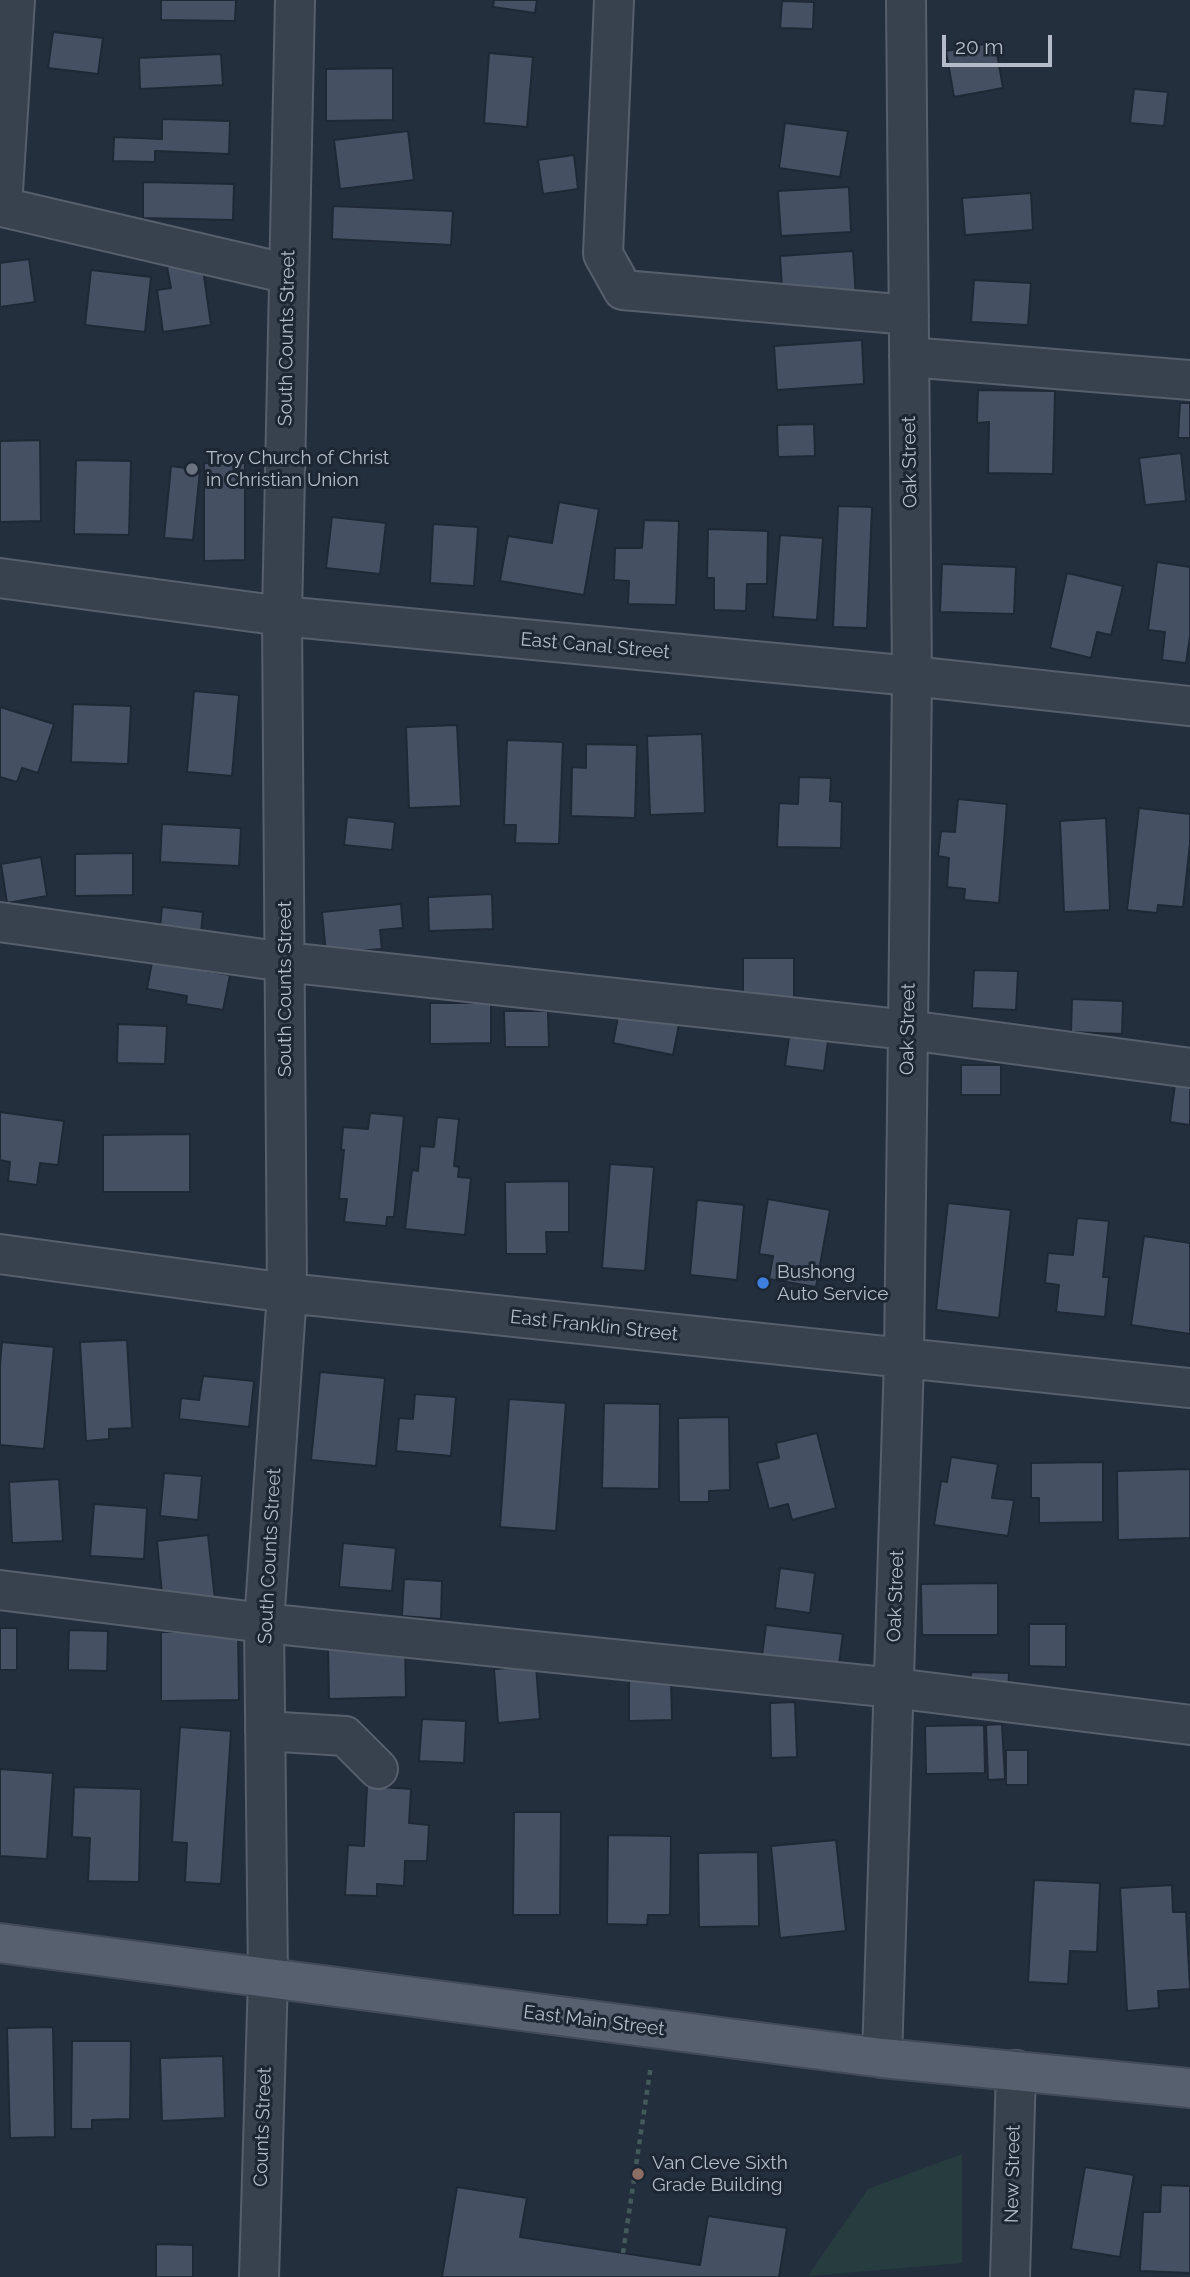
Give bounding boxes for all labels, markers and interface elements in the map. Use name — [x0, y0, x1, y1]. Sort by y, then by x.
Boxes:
scale bar — [945, 21, 1055, 65]
text: 20 m — [955, 34, 1003, 59]
street label: South Counts Street — [274, 250, 300, 426]
street label: Oak Street — [898, 416, 922, 508]
place label: Troy Church of Christ in Christian Union — [206, 447, 389, 491]
marker: Troy Church of Christ in Christian Union — [184, 461, 200, 477]
street label: East Canal Street — [519, 628, 671, 664]
street label: South Counts Street — [274, 901, 296, 1077]
street label: Oak Street — [896, 983, 920, 1075]
place label: Bushong Auto Service — [777, 1261, 888, 1305]
marker: Bushong Auto Service — [755, 1275, 771, 1291]
street label: East Franklin Street — [509, 1306, 679, 1346]
street label: South Counts Street — [254, 1467, 286, 1645]
street label: Oak Street — [883, 1550, 909, 1642]
street label: East Main Street — [522, 2001, 666, 2041]
street label: Counts Street — [250, 2067, 276, 2187]
street label: New Street — [1001, 2125, 1025, 2223]
place label: Van Cleve Sixth Grade Building — [652, 2152, 788, 2196]
marker: Van Cleve Sixth Grade Building — [630, 2166, 646, 2182]

